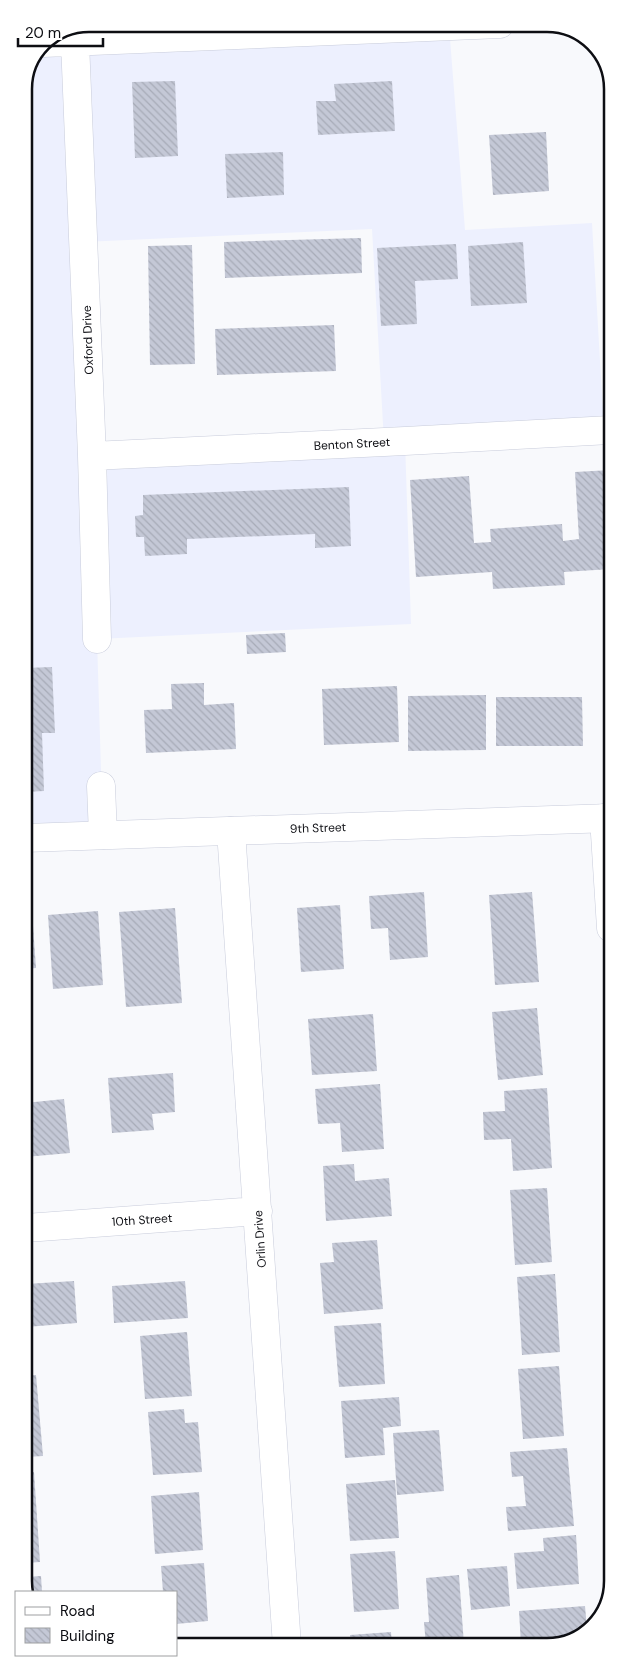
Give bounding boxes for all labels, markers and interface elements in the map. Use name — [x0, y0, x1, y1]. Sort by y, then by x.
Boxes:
scale bar — [18, 15, 102, 47]
text: 20 m — [25, 23, 61, 43]
street label: Oxford Drive — [79, 305, 97, 375]
street label: Benton Street — [313, 434, 391, 454]
street label: 9th Street — [290, 819, 347, 837]
street label: Orlin Drive — [250, 1209, 270, 1268]
street label: 10th Street — [111, 1210, 173, 1230]
legend — [15, 1591, 178, 1656]
text: Road — [60, 1601, 95, 1621]
text: Building — [60, 1626, 115, 1646]

